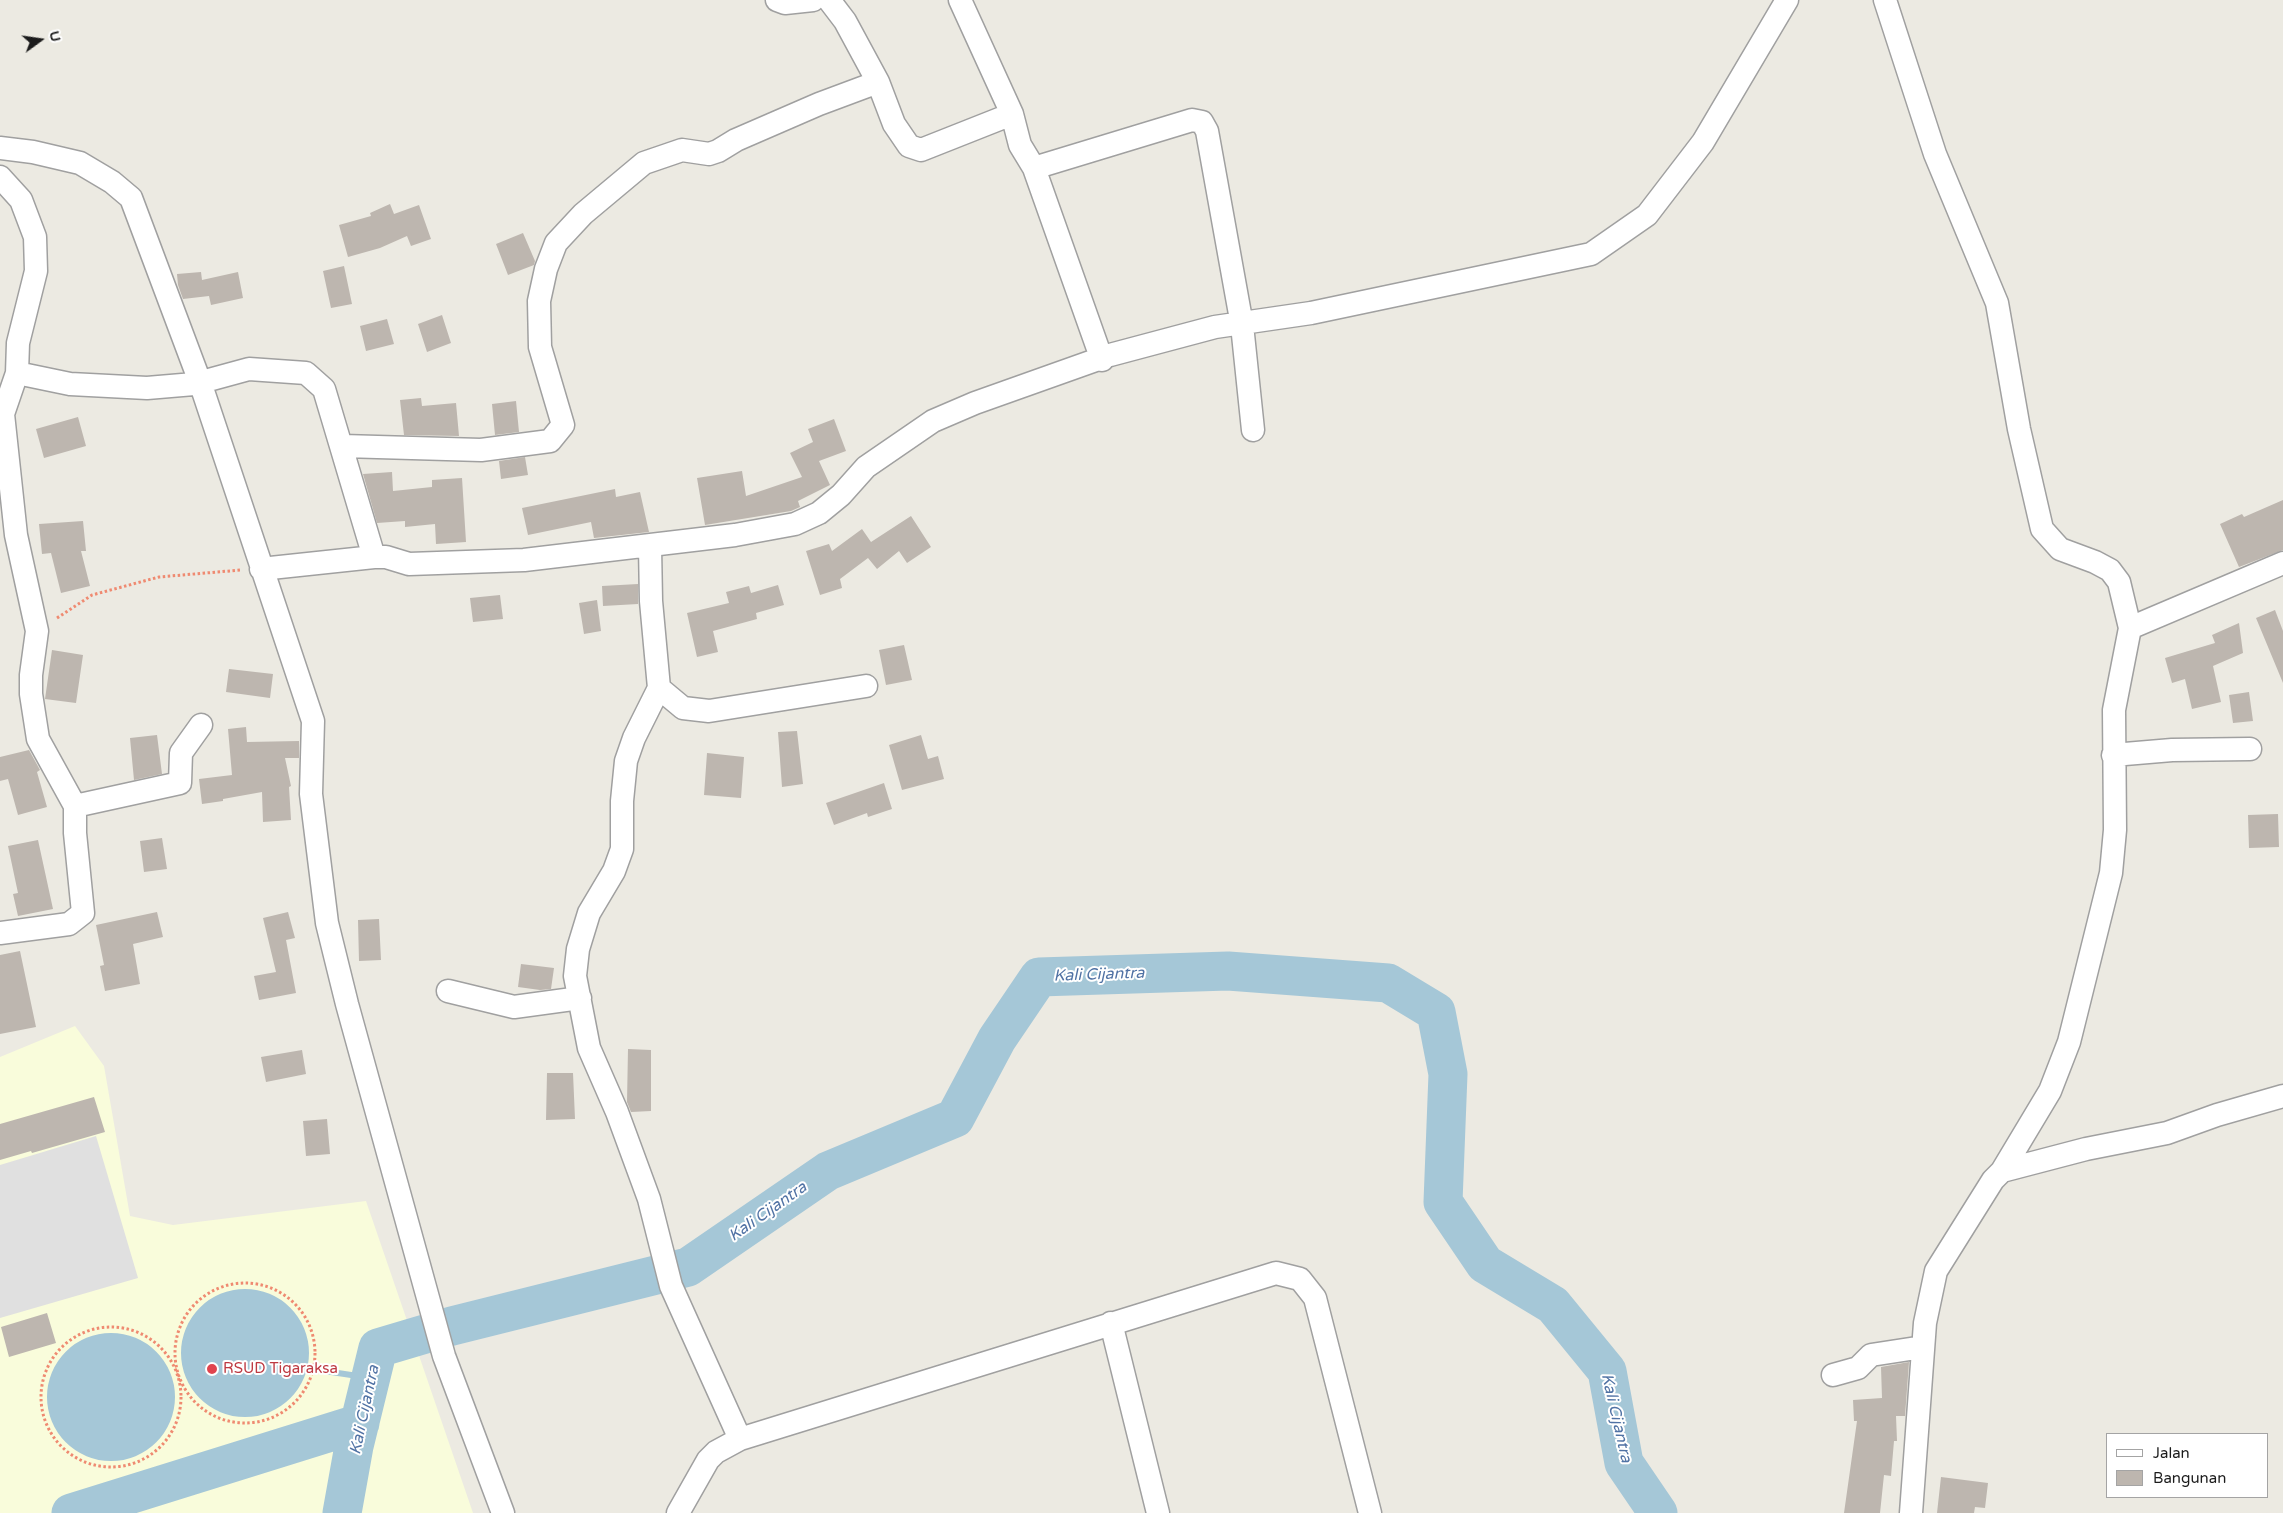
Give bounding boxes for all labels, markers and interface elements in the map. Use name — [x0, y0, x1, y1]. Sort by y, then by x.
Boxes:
north arrow — [15, 15, 65, 65]
text: U — [46, 29, 65, 43]
water label: Kali Cijantra — [1053, 964, 1145, 986]
water label: Kali Cijantra — [725, 1178, 811, 1246]
place label: RSUD Tigaraksa — [223, 1360, 338, 1378]
marker: RSUD Tigaraksa — [205, 1362, 219, 1376]
water label: Kali Cijantra — [346, 1364, 384, 1456]
water label: Kali Cijantra — [1596, 1372, 1636, 1464]
legend — [2106, 1433, 2268, 1498]
text: Jalan — [2153, 1444, 2190, 1462]
text: Bangunan — [2153, 1469, 2226, 1487]

